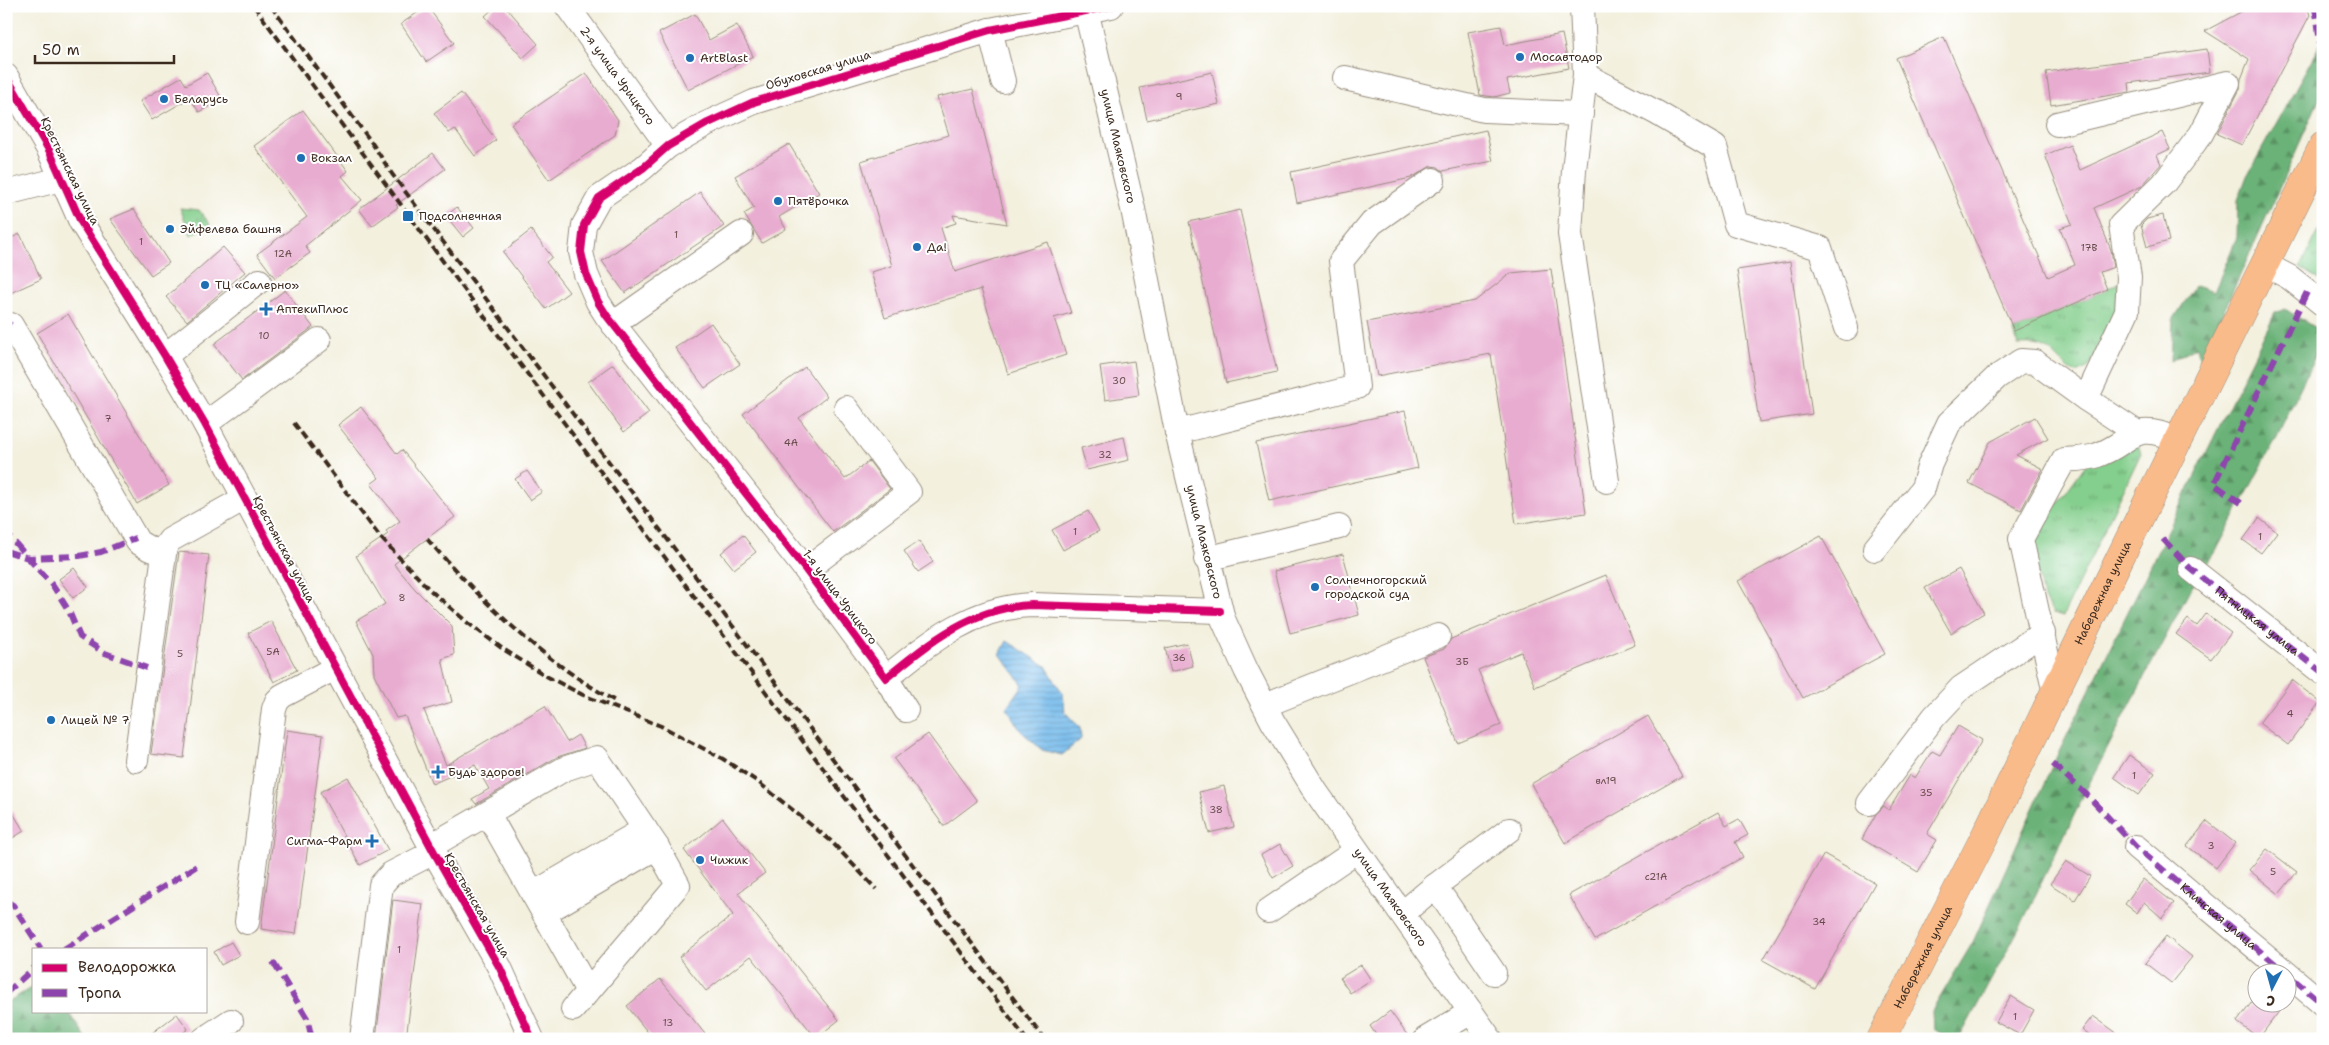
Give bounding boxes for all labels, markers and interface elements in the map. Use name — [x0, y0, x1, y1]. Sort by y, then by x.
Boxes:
street label: 2-я улица Урицкого — [576, 23, 658, 128]
scale bar — [35, 32, 174, 64]
text: 50 m — [42, 40, 80, 60]
street label: Обуховская улица — [763, 46, 873, 94]
place label: Мосавтодор — [1530, 49, 1603, 65]
place label: ArtBlast — [700, 50, 748, 66]
marker: Мосавтодор — [1514, 51, 1526, 63]
marker: ArtBlast — [684, 52, 696, 64]
street label: улица Маяковского — [1097, 87, 1139, 205]
house number: 9 — [1176, 90, 1183, 103]
place label: Беларусь — [174, 91, 228, 107]
marker: Беларусь — [158, 93, 170, 105]
street label: Крестьянская улица — [37, 114, 103, 228]
place label: Вокзал — [311, 150, 352, 166]
marker: Вокзал — [295, 152, 307, 164]
place label: Пятёрочка — [788, 193, 849, 209]
marker: Пятёрочка — [772, 195, 784, 207]
place label: Подсолнечная — [419, 208, 502, 224]
marker: Подсолнечная — [401, 209, 415, 223]
place label: Эйфелева башня — [180, 221, 282, 237]
marker: Эйфелева башня — [164, 223, 176, 235]
house number: 1 — [674, 228, 678, 241]
house number: 1 — [139, 235, 143, 248]
place label: Да! — [927, 239, 947, 255]
marker: Да! — [911, 241, 923, 253]
house number: 17В — [2081, 241, 2097, 254]
house number: 12А — [274, 247, 292, 260]
place label: ТЦ «Салерно» — [215, 277, 299, 293]
marker: ТЦ «Салерно» — [199, 279, 211, 291]
place label: АптекиПлюс — [276, 301, 349, 317]
marker: АптекиПлюс — [260, 303, 272, 315]
house number: 10 — [259, 329, 269, 342]
house number: 30 — [1112, 374, 1126, 387]
house number: 7 — [105, 412, 112, 425]
house number: 4А — [784, 436, 798, 449]
house number: 32 — [1098, 448, 1112, 461]
street label: улица Маяковского — [1182, 483, 1226, 601]
street label: Крестьянская улица — [249, 493, 319, 606]
house number: 1 — [1073, 525, 1077, 538]
house number: 1 — [2258, 530, 2262, 543]
street label: Набережная улица — [2071, 538, 2135, 648]
street label: 1-я улица Урицкого — [799, 546, 881, 648]
place label: Солнечногорский городской суд — [1325, 572, 1427, 602]
marker: Солнечногорский городской суд — [1309, 581, 1321, 593]
street label: Пятницкая улица — [2211, 583, 2303, 660]
house number: 8 — [399, 591, 406, 604]
house number: 5А — [266, 645, 280, 658]
house number: 5 — [177, 647, 183, 660]
house number: 36 — [1172, 651, 1186, 664]
house number: 3Б — [1455, 655, 1469, 668]
house number: 4 — [2287, 707, 2294, 720]
place label: Лицей № 7 — [61, 712, 130, 728]
marker: Лицей № 7 — [45, 714, 57, 726]
place label: Будь здоров! — [448, 764, 524, 780]
marker: Будь здоров! — [432, 766, 444, 778]
house number: 1 — [2132, 769, 2136, 782]
house number: вл19 — [1596, 774, 1617, 787]
house number: 35 — [1920, 786, 1932, 799]
house number: 38 — [1209, 803, 1223, 816]
place label: Сигма-Фарм — [287, 833, 362, 849]
marker: Сигма-Фарм — [366, 835, 378, 847]
house number: 3 — [2208, 839, 2215, 852]
street label: улица Маяковского — [1350, 845, 1430, 950]
street label: Крестьянская улица — [440, 850, 514, 961]
place label: Чижик — [710, 852, 749, 868]
marker: Чижик — [694, 854, 706, 866]
house number: 5 — [2270, 865, 2276, 878]
house number: с21А — [1645, 870, 1667, 883]
street label: Клинская улица — [2177, 879, 2261, 953]
street label: Набережная улица — [1890, 902, 1956, 1011]
house number: 34 — [1812, 915, 1826, 928]
house number: 1 — [397, 943, 401, 956]
legend — [32, 948, 208, 1012]
text: Велодорожка — [78, 957, 177, 977]
north arrow — [2246, 962, 2296, 1012]
text: Тропа — [78, 983, 122, 1003]
text: С — [2265, 992, 2276, 1010]
house number: 1 — [2013, 1010, 2017, 1023]
house number: 13 — [663, 1016, 673, 1029]

